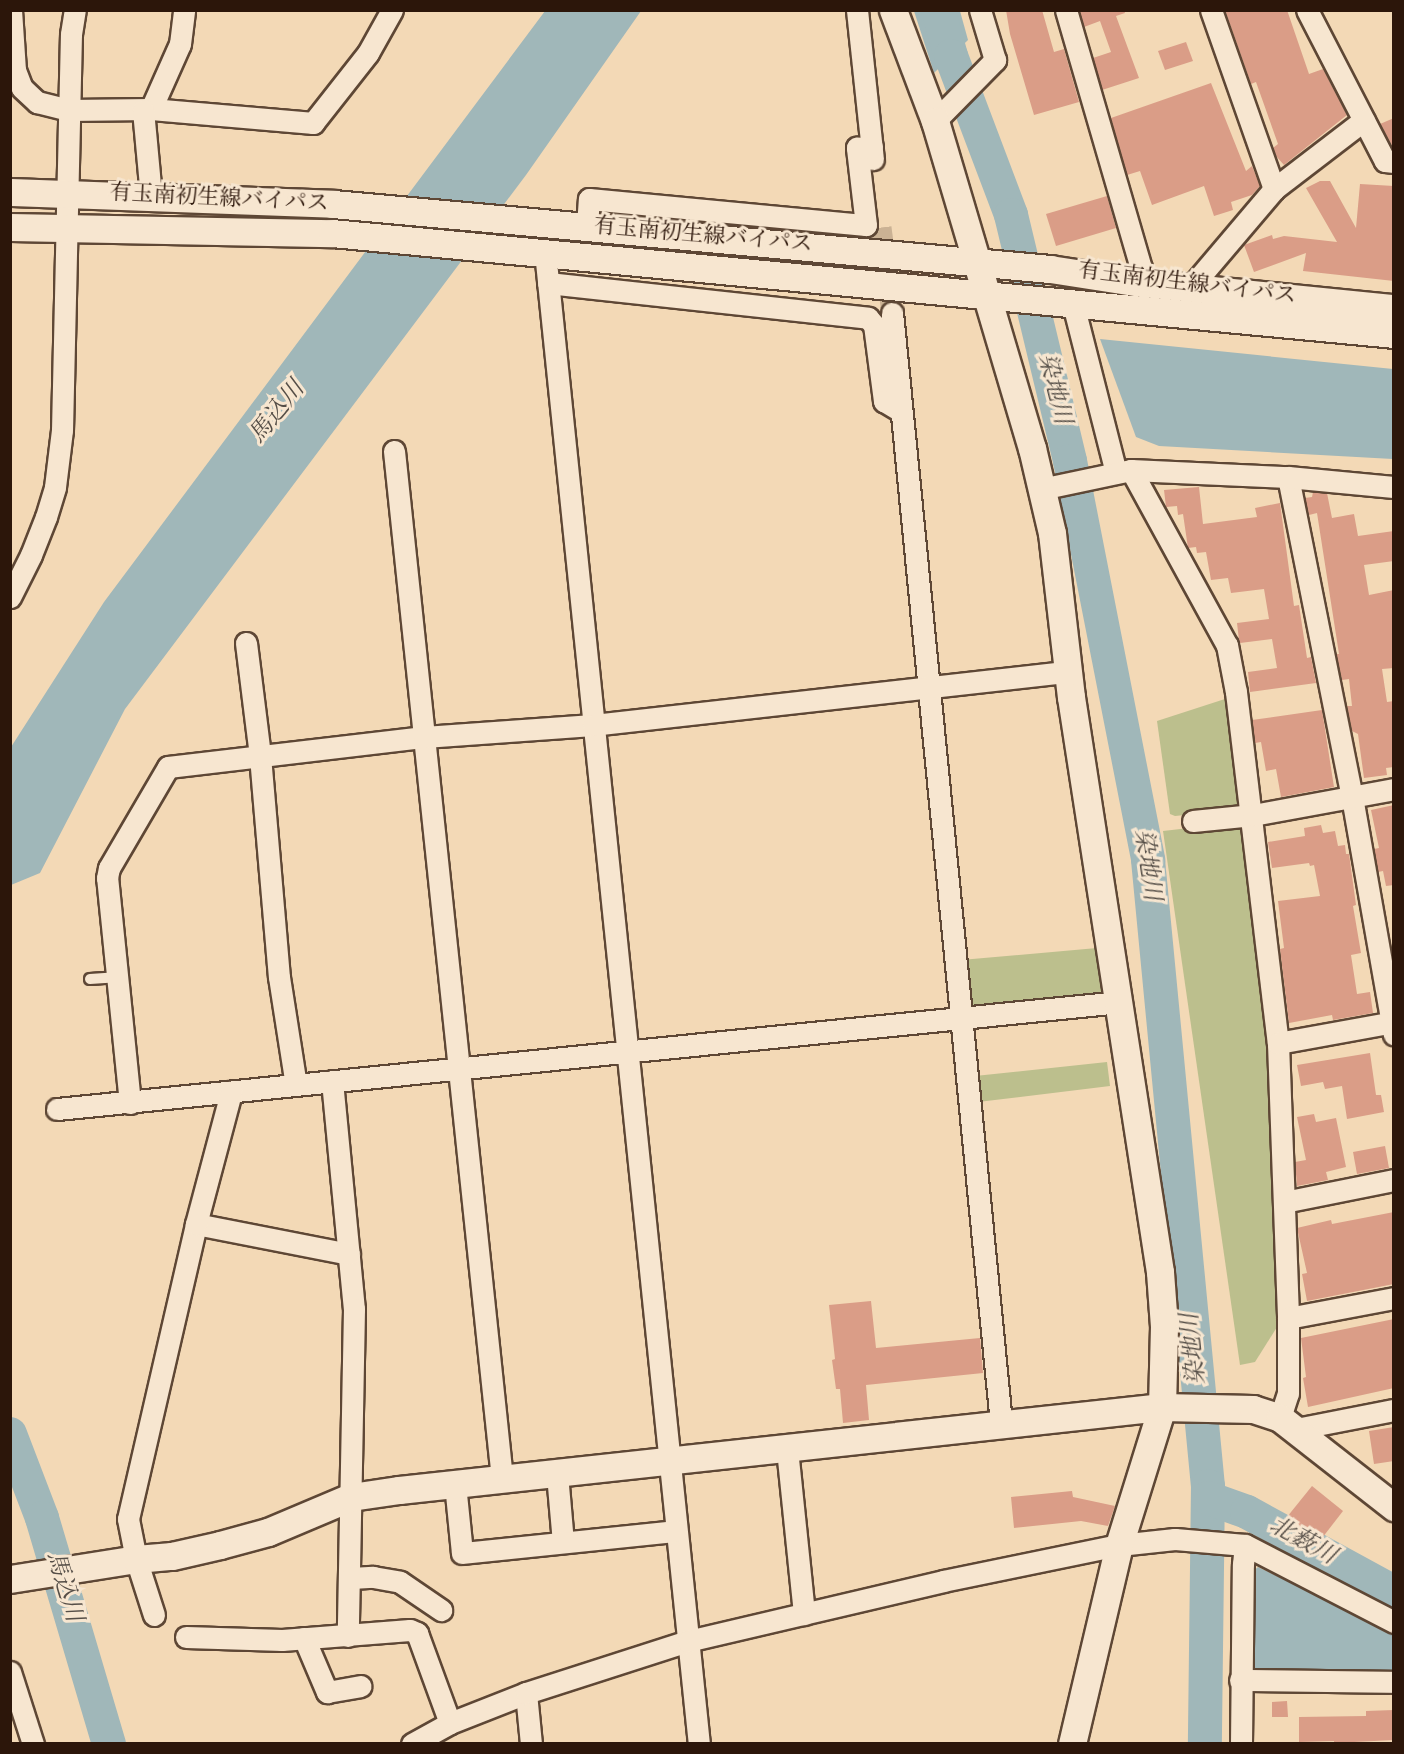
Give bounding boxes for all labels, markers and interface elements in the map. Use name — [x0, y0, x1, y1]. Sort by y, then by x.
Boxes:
street label: 有玉南初生線バイパス — [108, 181, 330, 219]
street label: 有玉南初生線バイパス — [592, 214, 814, 260]
street label: 有玉南初生線バイパス — [1076, 258, 1298, 312]
water label: 染地川 — [1030, 351, 1076, 427]
water label: 馬込川 — [244, 376, 312, 450]
water label: 染地川 — [1127, 827, 1165, 903]
water label: 染地川 — [1177, 1312, 1213, 1386]
water label: 北薮川 — [1264, 1512, 1340, 1572]
water label: 馬込川 — [39, 1548, 87, 1626]

